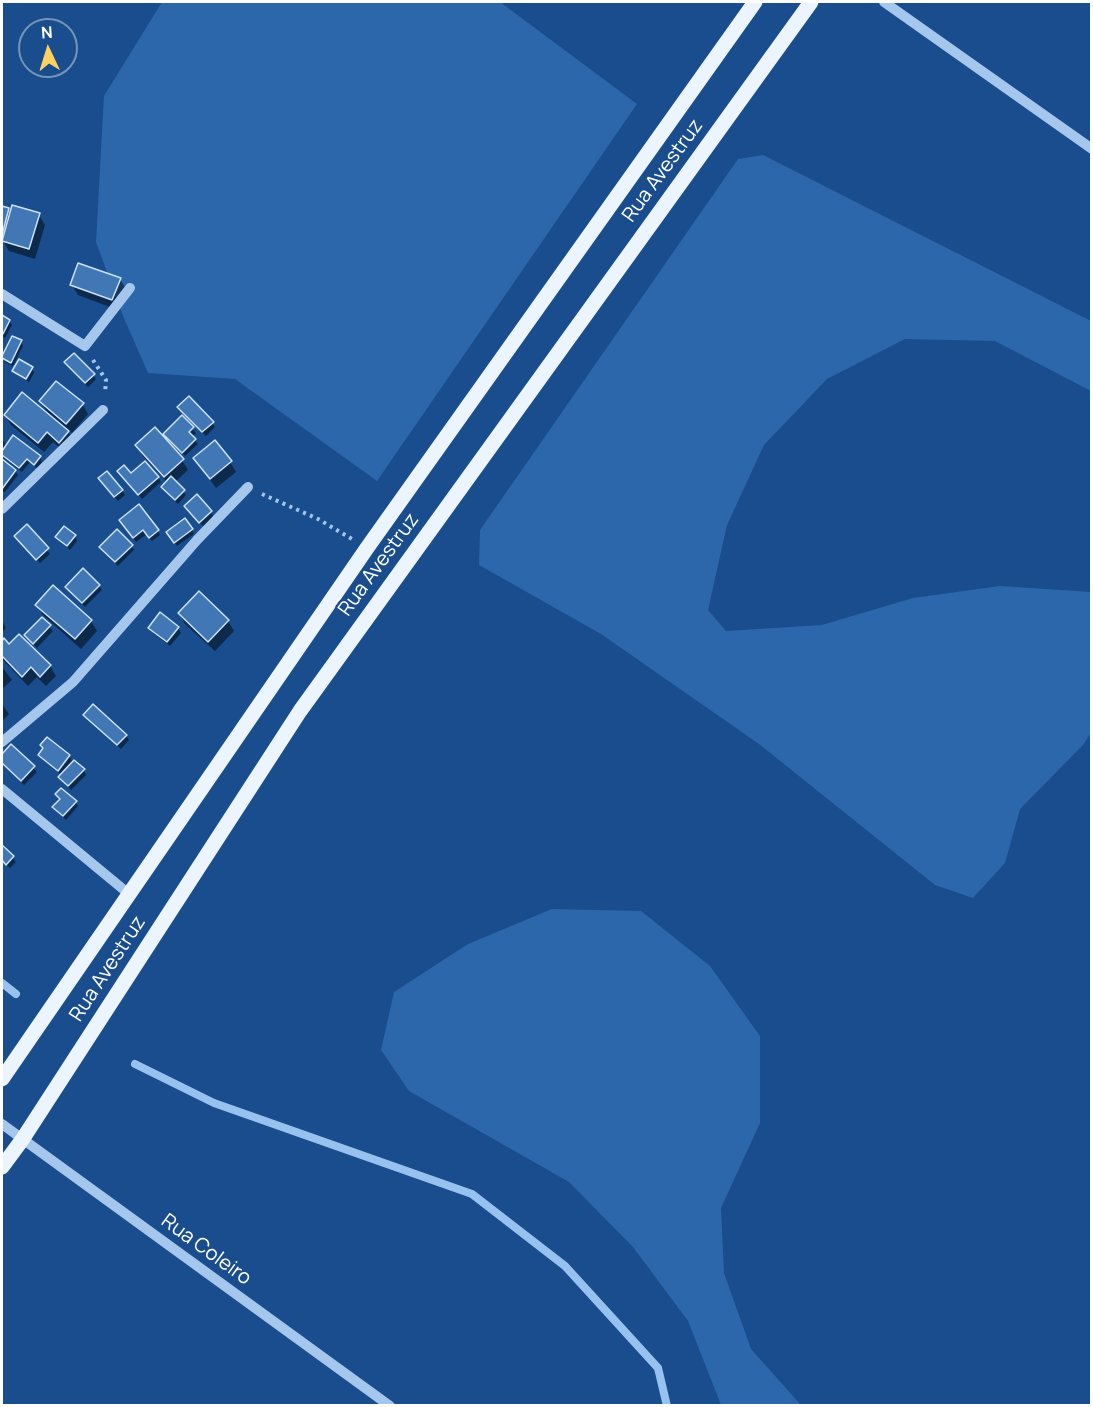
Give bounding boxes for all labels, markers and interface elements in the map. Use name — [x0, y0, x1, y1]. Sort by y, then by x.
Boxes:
north arrow — [18, 18, 78, 78]
text: N — [40, 21, 53, 43]
street label: Rua Avestruz — [618, 115, 708, 227]
street label: Rua Avestruz — [334, 509, 424, 621]
street label: Rua Avestruz — [65, 912, 151, 1026]
street label: Rua Coleiro — [156, 1209, 256, 1291]

